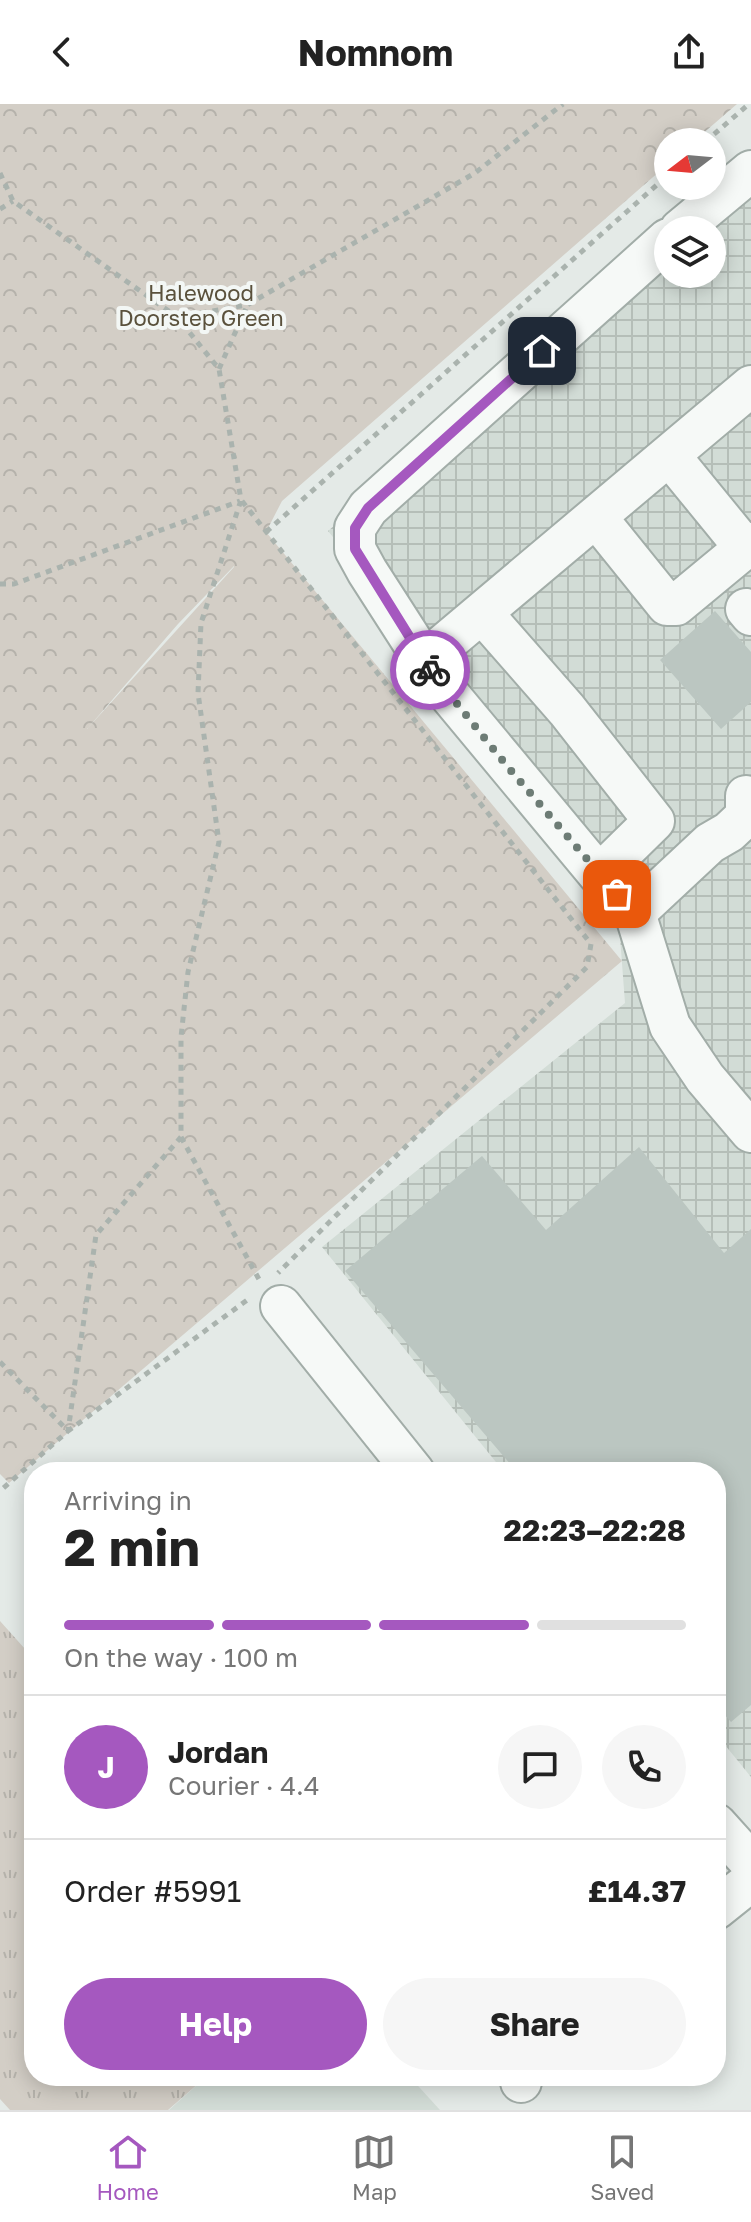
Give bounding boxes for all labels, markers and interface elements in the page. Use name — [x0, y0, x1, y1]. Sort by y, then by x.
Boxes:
icon: back — [40, 30, 84, 74]
icon: share — [667, 30, 711, 74]
text: Nomnom — [298, 31, 453, 74]
north arrow — [654, 128, 726, 200]
map controls — [654, 128, 726, 288]
button: layers — [654, 216, 726, 288]
park label: Halewood Doorstep Green — [118, 279, 284, 331]
pin — [508, 317, 576, 385]
icon: home — [520, 329, 564, 373]
courier — [390, 630, 470, 710]
icon: bike — [408, 648, 452, 692]
pin — [583, 860, 651, 928]
icon: bag — [595, 872, 639, 916]
text: Arriving in — [64, 1485, 192, 1516]
text: 22:23–22:28 — [504, 1512, 686, 1548]
text: 2 min — [64, 1515, 200, 1577]
text: On the way · 100 m — [64, 1642, 298, 1673]
button: chat — [498, 1725, 582, 1809]
button: phone — [602, 1725, 686, 1809]
text: Jordan — [168, 1734, 268, 1770]
text: J — [97, 1749, 115, 1785]
text: Courier · 4.4 — [168, 1770, 320, 1801]
text: Order #5991 — [64, 1873, 241, 1909]
text: £14.37 — [588, 1873, 686, 1909]
button: Help — [64, 1978, 367, 2070]
button: Share — [383, 1978, 686, 2070]
tab: Home — [97, 2130, 159, 2205]
tab: Map — [352, 2130, 397, 2205]
tab: Saved — [590, 2130, 654, 2205]

